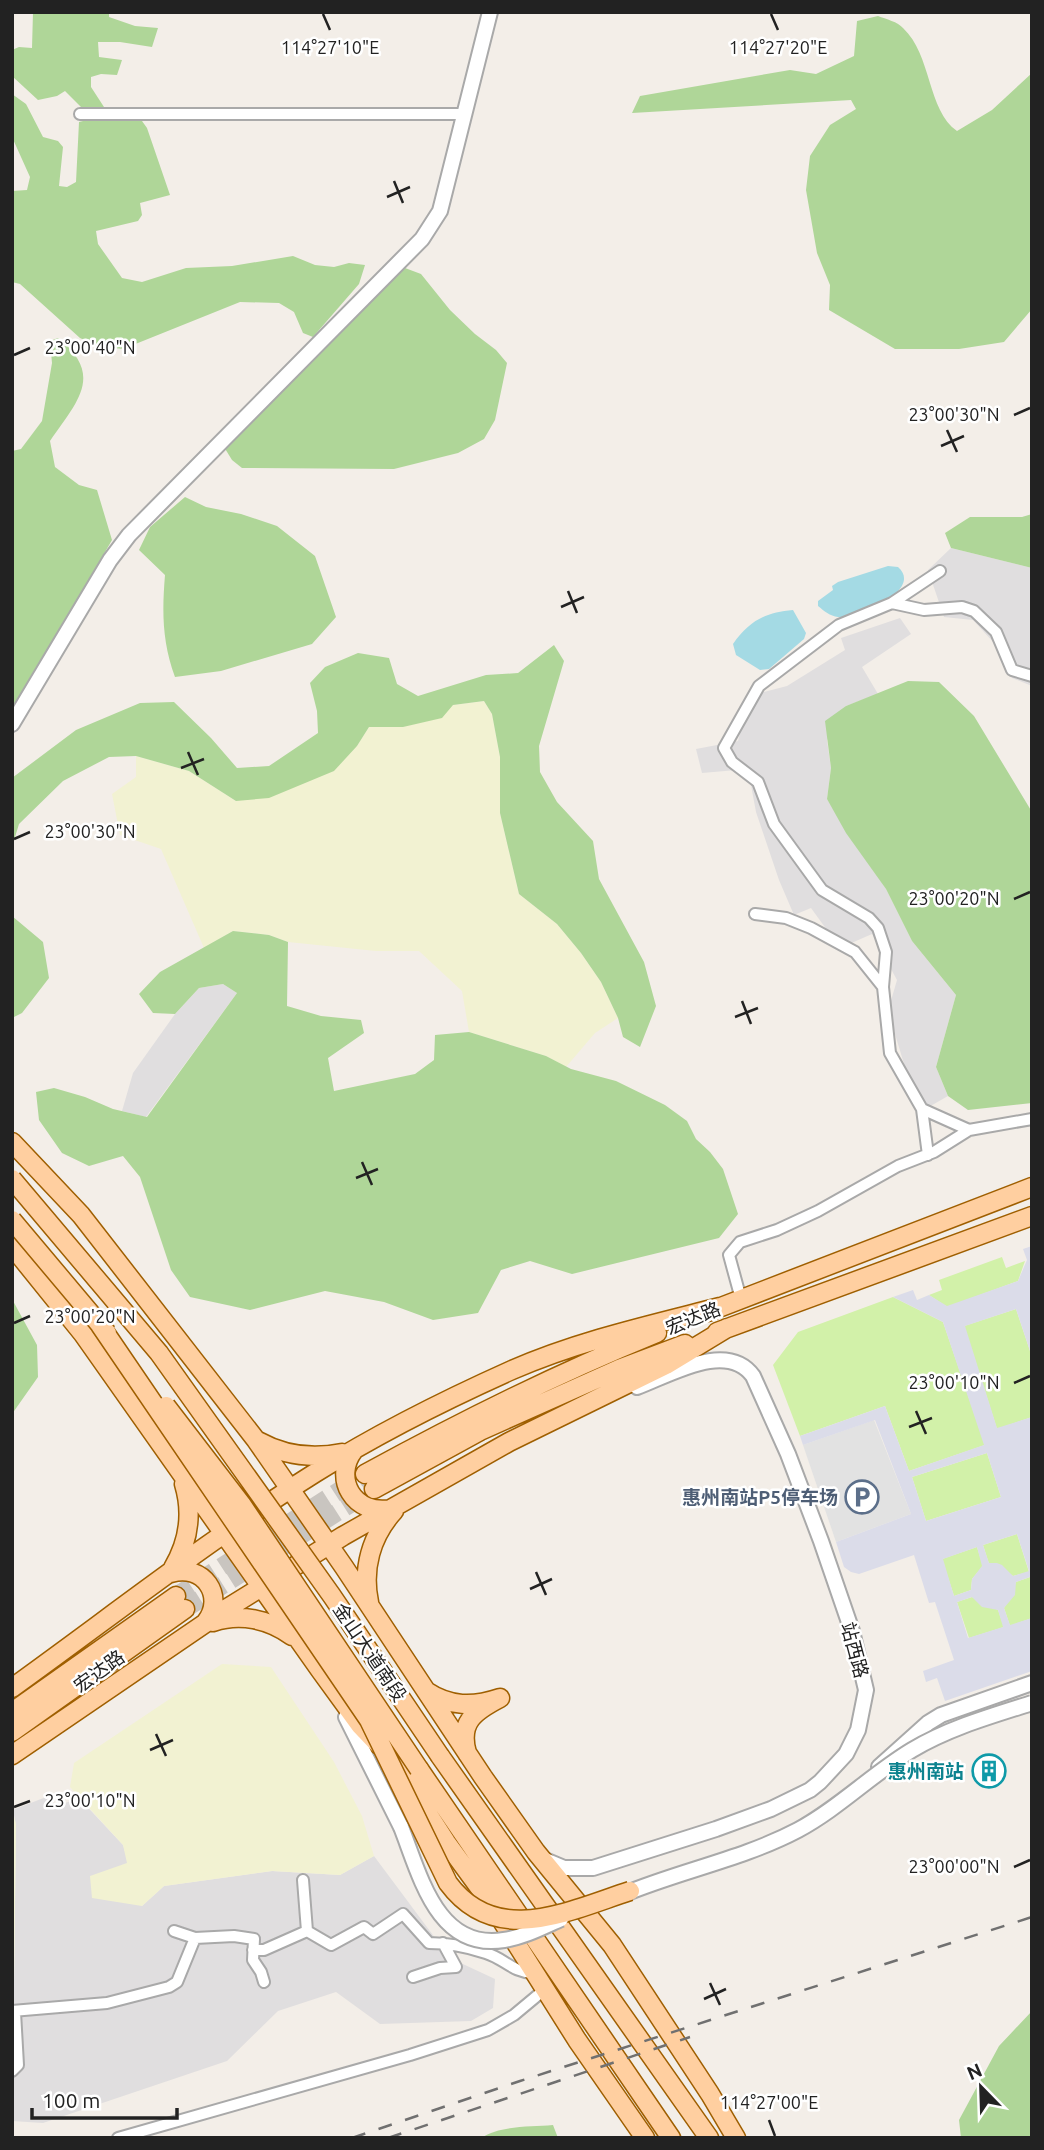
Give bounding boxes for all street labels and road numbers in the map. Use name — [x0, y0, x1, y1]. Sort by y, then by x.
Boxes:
street label: 宏达路 — [662, 1297, 724, 1339]
street label: 金山大道南段 — [329, 1599, 411, 1705]
street label: 站西路 — [837, 1620, 873, 1680]
street label: 宏达路 — [69, 1645, 129, 1697]

